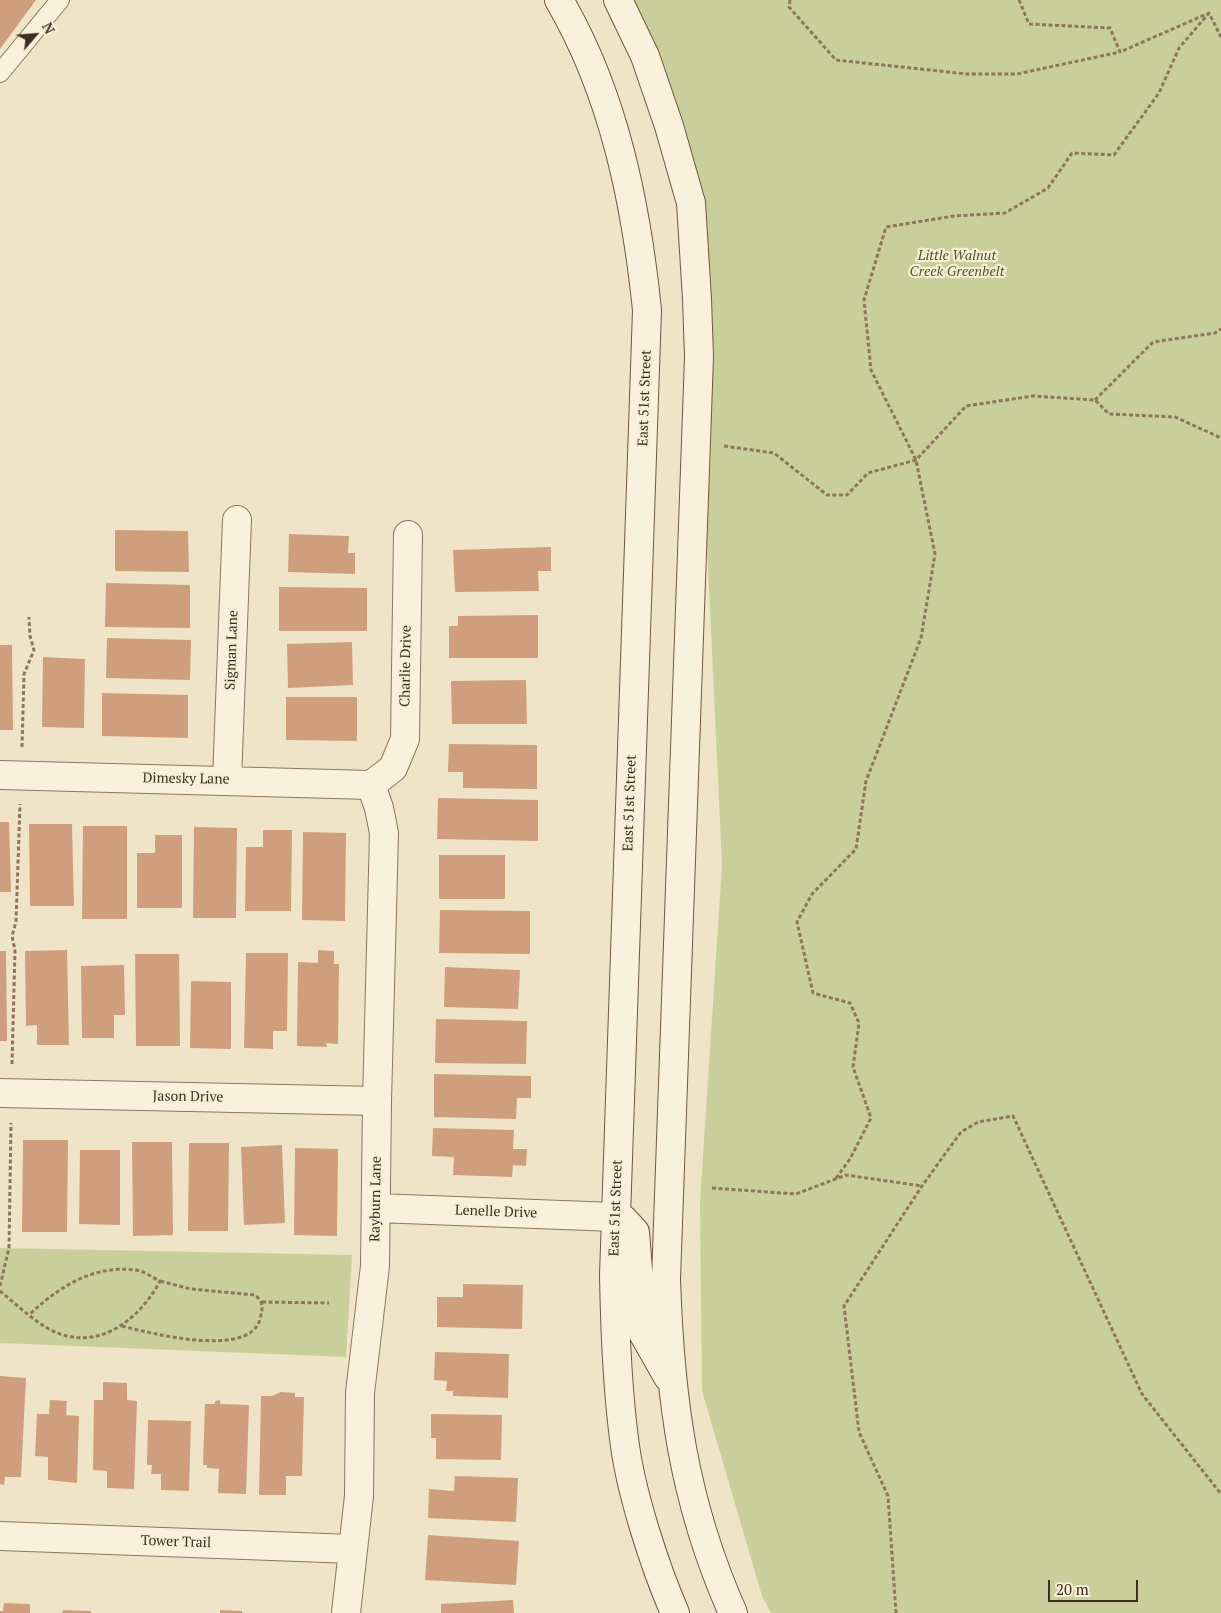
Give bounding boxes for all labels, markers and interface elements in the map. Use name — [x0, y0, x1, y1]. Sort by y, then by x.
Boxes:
north arrow — [10, 10, 60, 60]
text: N — [38, 19, 60, 37]
park label: Little Walnut Creek Greenbelt — [910, 248, 1004, 280]
street label: East 51st Street — [635, 349, 655, 447]
street label: Sigman Lane — [222, 610, 242, 690]
street label: Charlie Drive — [397, 625, 415, 707]
street label: East 51st Street — [620, 754, 640, 852]
street label: Dimesky Lane — [142, 770, 230, 788]
street label: Jason Drive — [152, 1088, 224, 1106]
street label: Rayburn Lane — [367, 1156, 385, 1242]
street label: East 51st Street — [606, 1159, 626, 1257]
street label: Lenelle Drive — [455, 1202, 537, 1222]
street label: Tower Trail — [141, 1532, 211, 1552]
scale bar — [1051, 1570, 1141, 1602]
text: 20 m — [1056, 1579, 1089, 1599]

